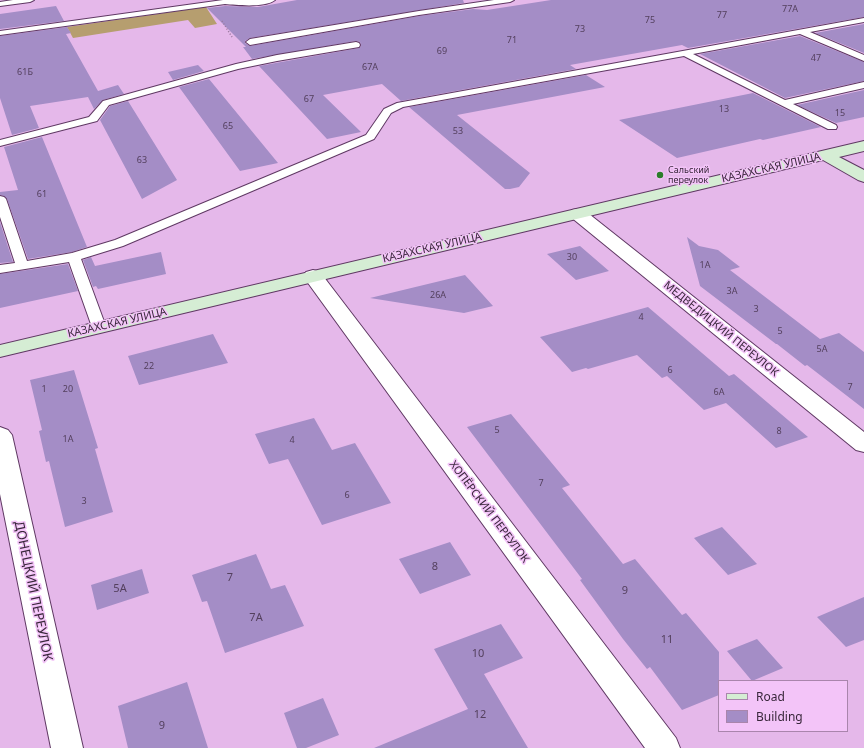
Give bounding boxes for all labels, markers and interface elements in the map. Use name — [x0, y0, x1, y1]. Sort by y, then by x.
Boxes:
house number: 77А — [782, 4, 798, 14]
house number: 77 — [717, 10, 727, 20]
house number: 75 — [645, 15, 655, 25]
house number: 73 — [575, 24, 585, 34]
house number: 71 — [507, 35, 517, 45]
house number: 69 — [437, 46, 447, 56]
house number: 47 — [811, 53, 821, 63]
house number: 67А — [362, 62, 378, 72]
house number: 61Б — [17, 67, 33, 77]
house number: 67 — [304, 94, 314, 104]
house number: 13 — [719, 104, 729, 114]
house number: 15 — [835, 108, 845, 118]
house number: 65 — [223, 121, 233, 131]
house number: 53 — [453, 126, 463, 136]
street label: КАЗАХСКАЯ УЛИЦА — [720, 150, 822, 186]
house number: 63 — [137, 155, 147, 165]
place label: Сальский переулок — [668, 165, 709, 186]
marker: Сальский переулок — [655, 170, 665, 180]
house number: 61 — [37, 189, 47, 199]
street label: КАЗАХСКАЯ УЛИЦА — [381, 230, 483, 266]
house number: 30 — [567, 252, 577, 262]
house number: 1А — [700, 260, 710, 270]
street label: МЕДВЕДИЦКИЙ ПЕРЕУЛОК — [661, 279, 781, 379]
house number: 3А — [727, 286, 737, 296]
house number: 26А — [430, 290, 446, 300]
house number: 3 — [753, 304, 759, 314]
street label: КАЗАХСКАЯ УЛИЦА — [66, 305, 168, 341]
house number: 4 — [638, 312, 644, 322]
house number: 5 — [777, 326, 783, 336]
house number: 5А — [817, 344, 827, 354]
house number: 22 — [144, 361, 154, 371]
house number: 6 — [667, 365, 673, 375]
house number: 7 — [847, 382, 853, 392]
house number: 1 — [41, 384, 47, 394]
house number: 20 — [63, 384, 73, 394]
house number: 6А — [714, 387, 724, 397]
house number: 5 — [494, 425, 500, 435]
house number: 8 — [776, 426, 782, 436]
house number: 1А — [63, 434, 73, 444]
house number: 4 — [289, 435, 295, 445]
street label: ХОПЁРСКИЙ ПЕРЕУЛОК — [446, 458, 532, 566]
house number: 7 — [538, 478, 544, 488]
house number: 6 — [344, 490, 350, 500]
house number: 3 — [81, 496, 87, 506]
street label: ДОНЕЦКИЙ ПЕРЕУЛОК — [11, 520, 55, 662]
house number: 8 — [432, 560, 438, 574]
house number: 7 — [227, 571, 233, 585]
house number: 5А — [113, 582, 127, 596]
house number: 9 — [622, 584, 628, 598]
house number: 7А — [249, 611, 263, 625]
house number: 11 — [661, 633, 673, 647]
house number: 10 — [472, 647, 484, 661]
legend — [718, 680, 848, 732]
text: Road — [756, 688, 785, 705]
house number: 12 — [474, 708, 486, 722]
text: Building — [756, 708, 803, 725]
house number: 9 — [159, 719, 165, 733]

